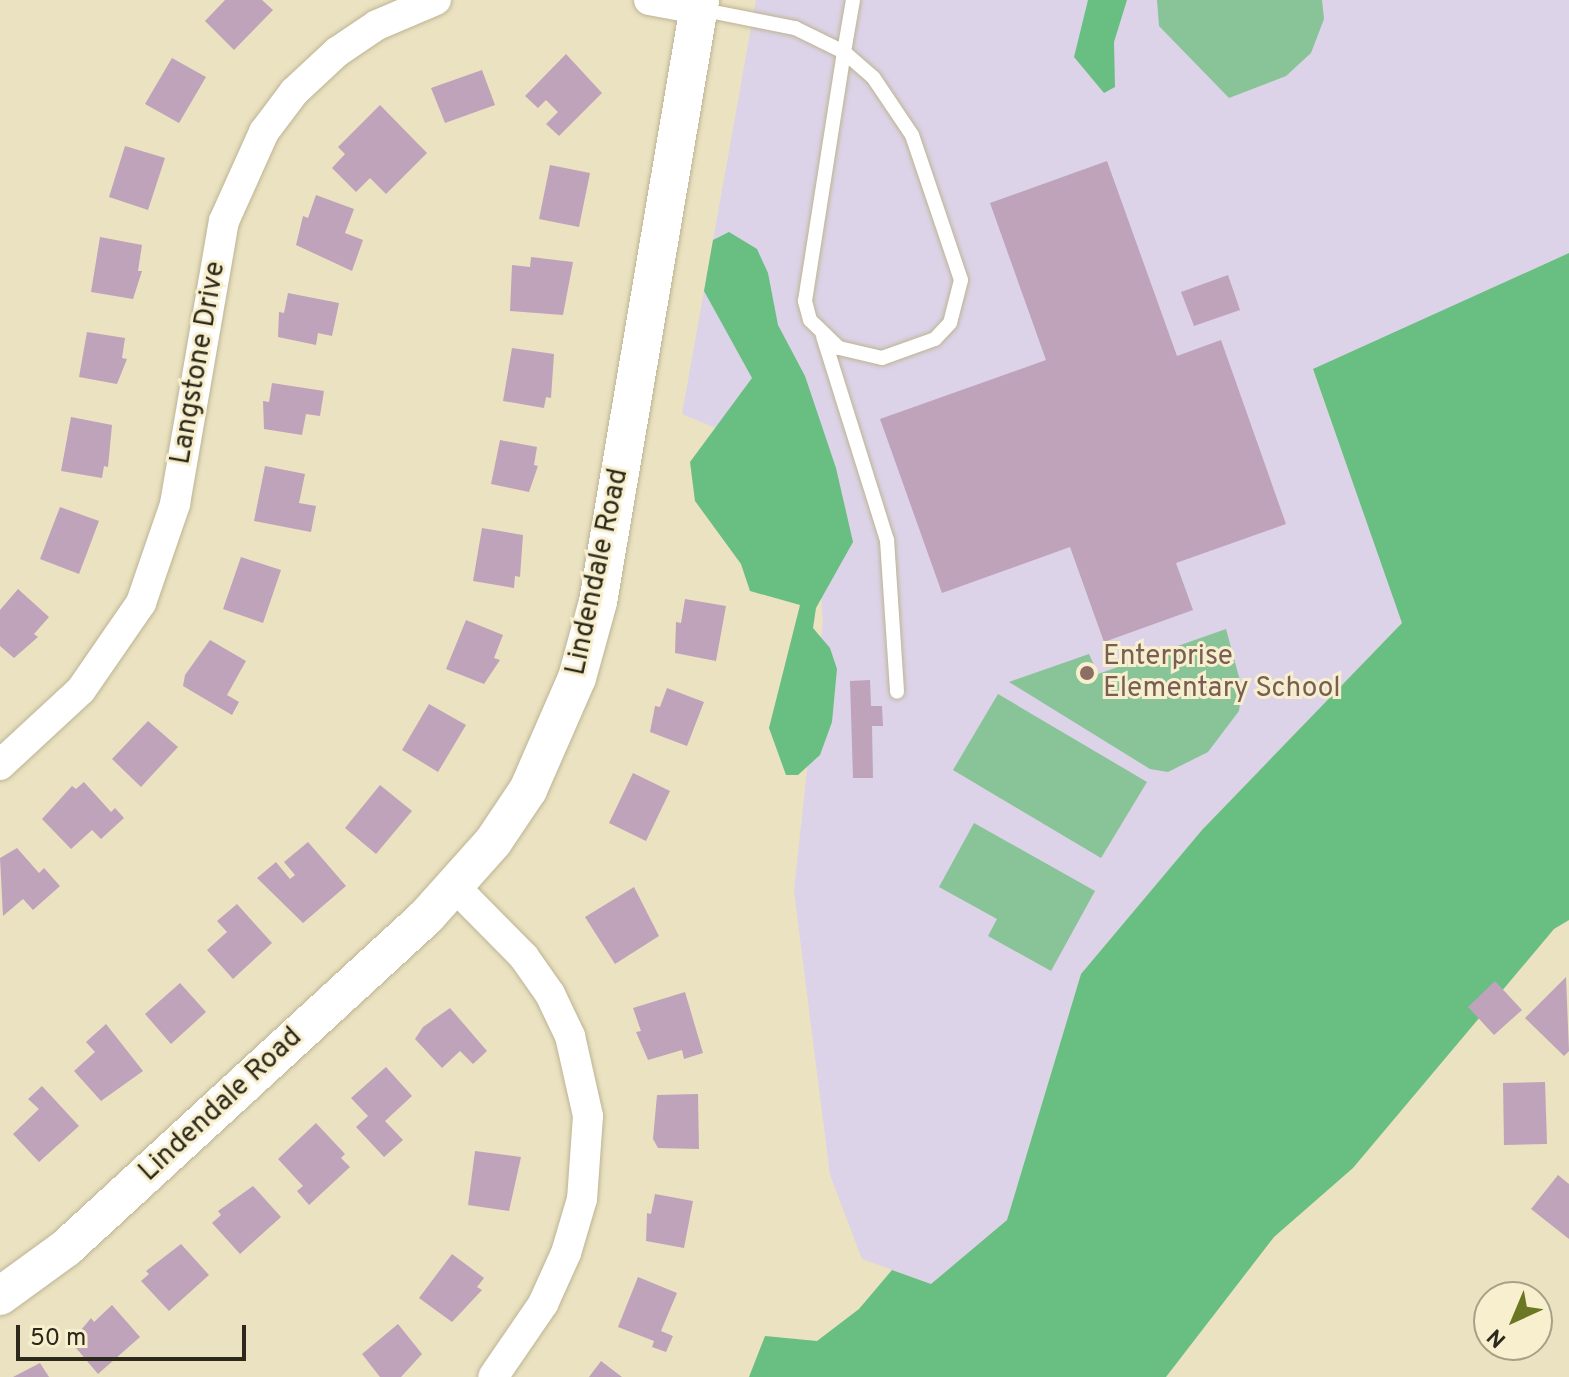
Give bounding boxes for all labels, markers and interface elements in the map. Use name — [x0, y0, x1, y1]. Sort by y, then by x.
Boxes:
street label: Langstone Drive — [165, 259, 233, 467]
street label: Lindendale Road — [560, 466, 636, 678]
place label: Enterprise Elementary School — [1103, 640, 1341, 706]
marker: Enterprise Elementary School — [1078, 664, 1096, 682]
street label: Lindendale Road — [133, 1021, 309, 1189]
north arrow — [1473, 1281, 1553, 1361]
scale bar — [20, 1309, 250, 1359]
text: N — [1482, 1322, 1512, 1352]
text: 50 m — [30, 1324, 86, 1354]

